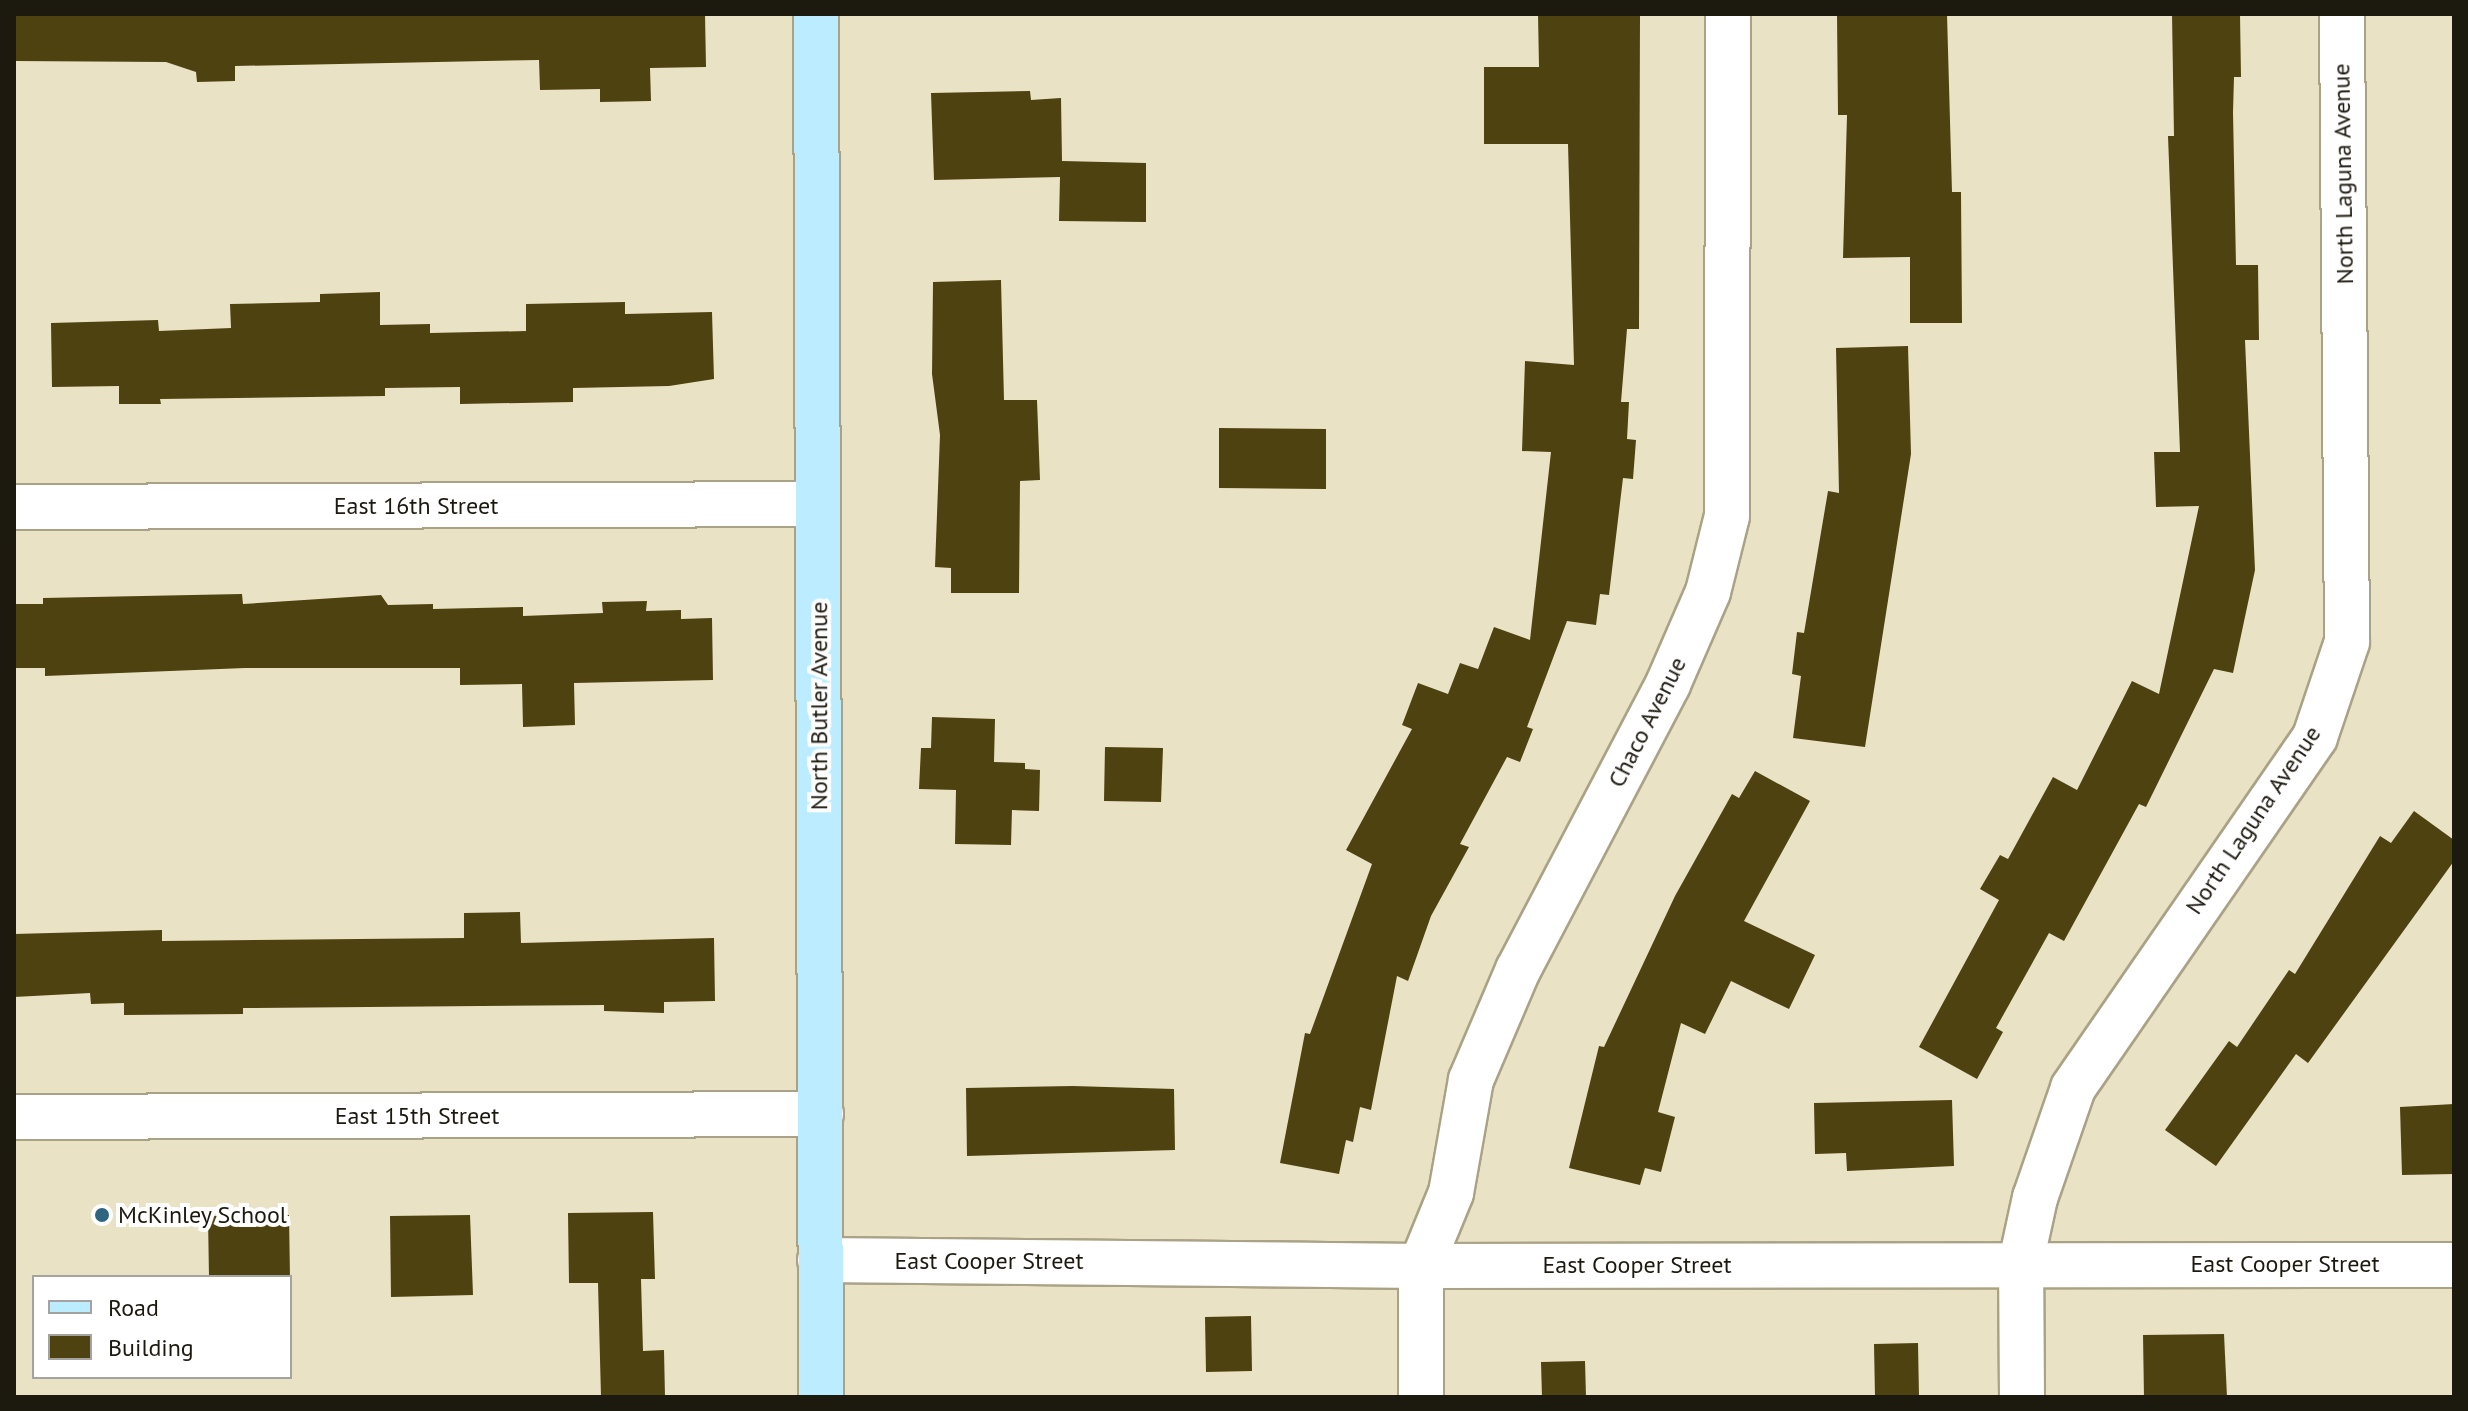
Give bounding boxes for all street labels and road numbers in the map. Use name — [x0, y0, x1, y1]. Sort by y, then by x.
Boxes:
street label: North Laguna Avenue — [2327, 63, 2359, 285]
street label: East 16th Street — [334, 492, 498, 520]
street label: North Butler Avenue — [805, 601, 833, 811]
street label: Chaco Avenue — [1602, 652, 1692, 792]
street label: North Laguna Avenue — [2179, 720, 2327, 920]
street label: East 15th Street — [335, 1102, 499, 1130]
street label: East Cooper Street — [894, 1247, 1084, 1275]
street label: East Cooper Street — [2190, 1250, 2380, 1278]
street label: East Cooper Street — [1542, 1251, 1732, 1279]

